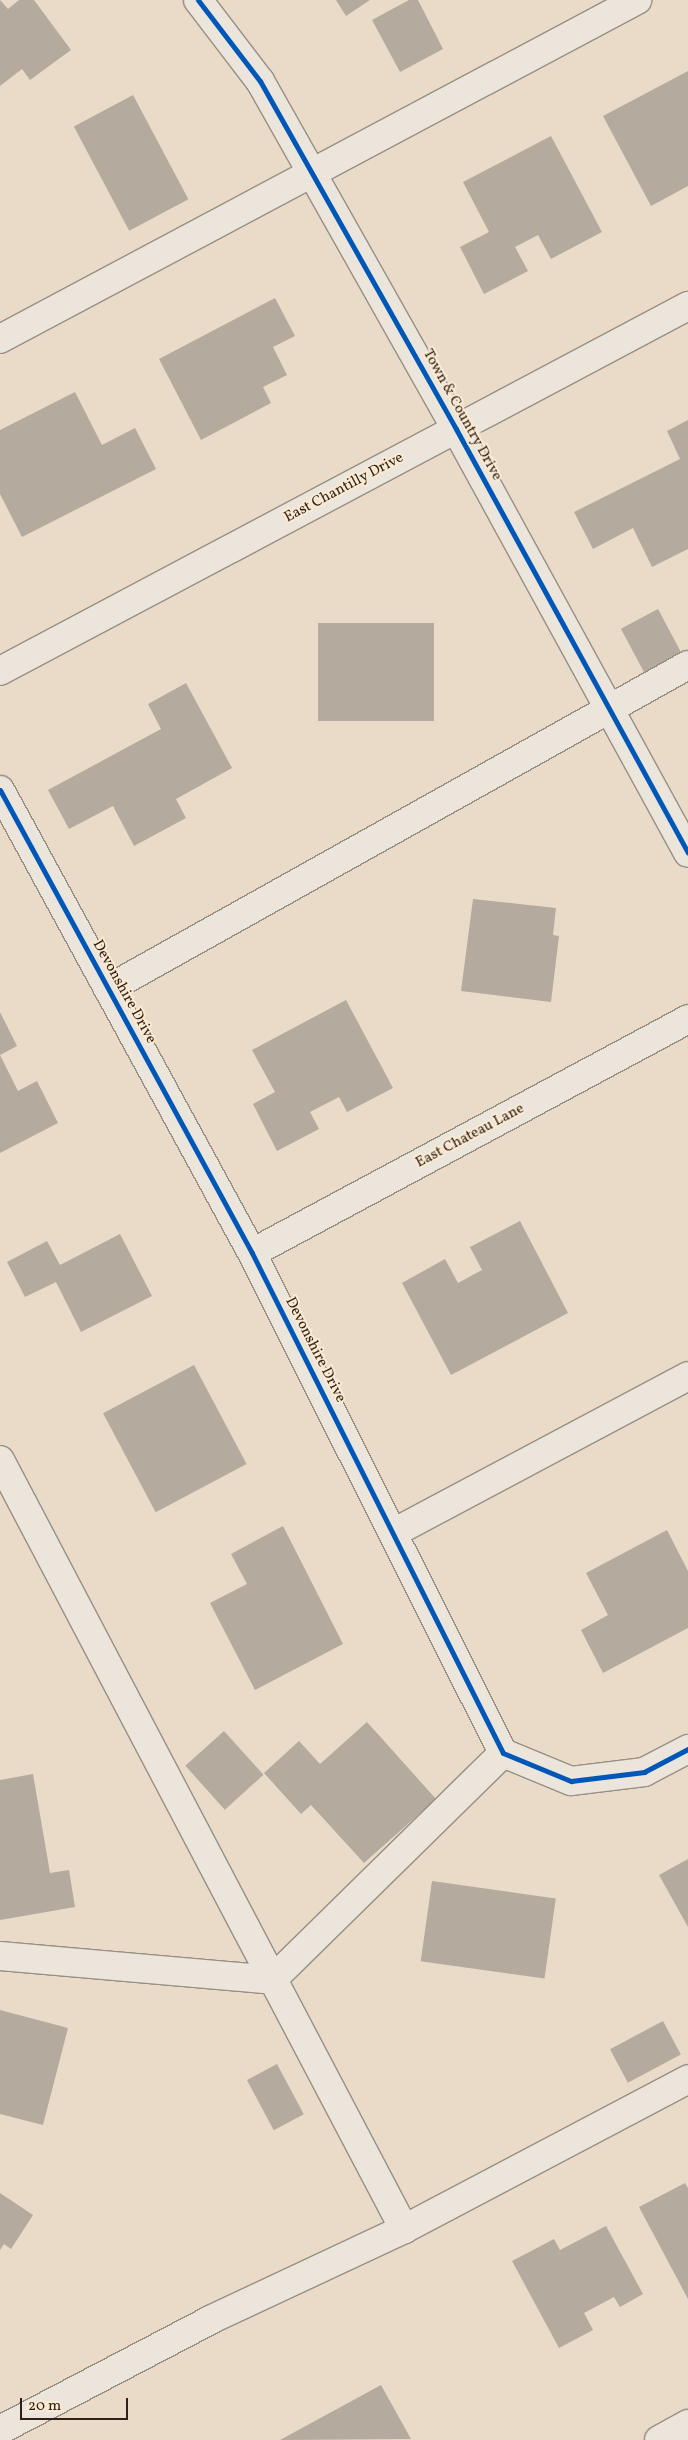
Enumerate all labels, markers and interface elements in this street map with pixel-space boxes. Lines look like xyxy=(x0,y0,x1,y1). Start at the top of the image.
street label: Town & Country Drive xyxy=(418,346,506,484)
street label: East Chantilly Drive xyxy=(281,449,407,527)
street label: Devonshire Drive xyxy=(88,937,160,1047)
street label: East Chateau Lane xyxy=(413,1100,527,1172)
street label: Devonshire Drive xyxy=(281,1294,349,1406)
scale bar xyxy=(22,2388,130,2420)
text: 20 m xyxy=(28,2396,61,2417)

